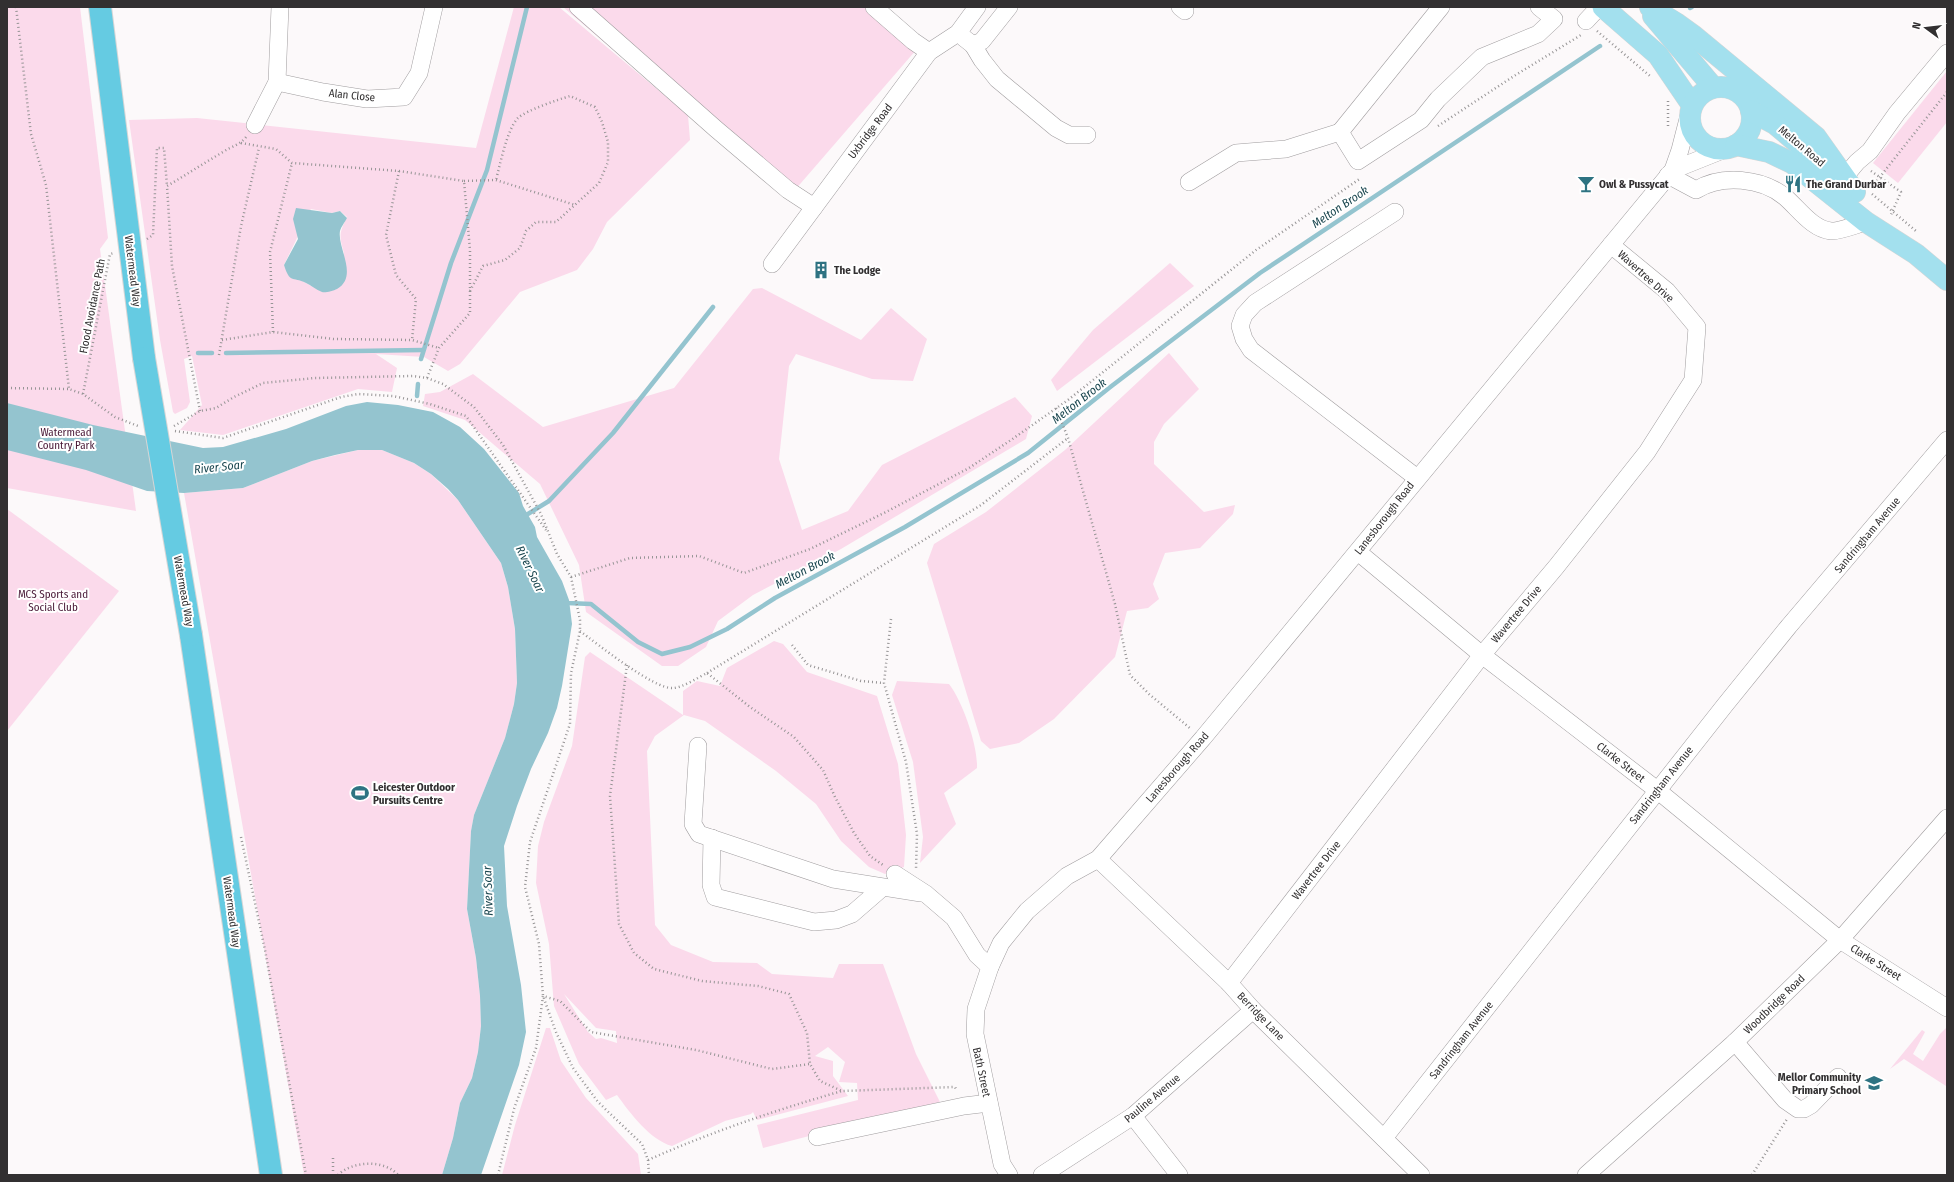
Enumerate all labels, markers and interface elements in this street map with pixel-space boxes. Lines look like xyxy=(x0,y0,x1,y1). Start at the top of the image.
north arrow xyxy=(1906,8,1946,48)
text: N xyxy=(1910,21,1924,30)
street label: Alan Close xyxy=(328,87,376,104)
street label: Uxbridge Road xyxy=(846,101,895,161)
street label: Melton Road xyxy=(1776,123,1828,170)
bar icon: Owl & Pussycat xyxy=(1576,174,1596,194)
restaurant icon: The Grand Durbar xyxy=(1783,174,1803,194)
place label: Owl & Pussycat xyxy=(1599,178,1669,191)
place label: The Grand Durbar xyxy=(1806,178,1887,191)
water label: Melton Brook xyxy=(1309,183,1371,231)
street label: Watermead Way xyxy=(122,235,143,308)
street label: Wavertree Drive xyxy=(1615,248,1676,305)
street label: Flood Avoidance Path xyxy=(77,258,108,355)
building icon: The Lodge xyxy=(811,260,831,280)
place label: The Lodge xyxy=(834,264,881,277)
water label: Melton Brook xyxy=(1049,375,1109,427)
park label: Watermead Country Park xyxy=(37,426,95,452)
water label: River Soar xyxy=(193,457,245,477)
street label: Lanesborough Road xyxy=(1352,479,1417,557)
street label: Sandringham Avenue xyxy=(1832,495,1903,576)
water label: River Soar xyxy=(513,543,548,595)
water label: Melton Brook xyxy=(773,548,837,591)
street label: Watermead Way xyxy=(171,555,196,628)
street label: Wavertree Drive xyxy=(1489,583,1544,646)
park label: MCS Sports and Social Club xyxy=(18,588,88,614)
street label: Lanesborough Road xyxy=(1143,729,1212,805)
street label: Clarke Street xyxy=(1594,740,1648,786)
street label: Sandringham Avenue xyxy=(1627,744,1696,827)
place label: Leicester Outdoor Pursuits Centre xyxy=(373,781,456,807)
sports icon: Leicester Outdoor Pursuits Centre xyxy=(350,783,370,803)
street label: Wavertree Drive xyxy=(1289,838,1343,902)
water label: River Soar xyxy=(480,865,496,916)
street label: Watermead Way xyxy=(220,876,243,949)
street label: Clarke Street xyxy=(1848,942,1904,983)
street label: Woodbridge Road xyxy=(1741,972,1808,1037)
street label: Berridge Lane xyxy=(1234,989,1287,1043)
street label: Sandringham Avenue xyxy=(1427,999,1496,1082)
street label: Bath Street xyxy=(970,1046,993,1099)
street label: Pauline Avenue xyxy=(1122,1071,1183,1125)
place label: Mellor Community Primary School xyxy=(1778,1071,1862,1097)
school or university icon: Mellor Community Primary School xyxy=(1864,1073,1884,1093)

